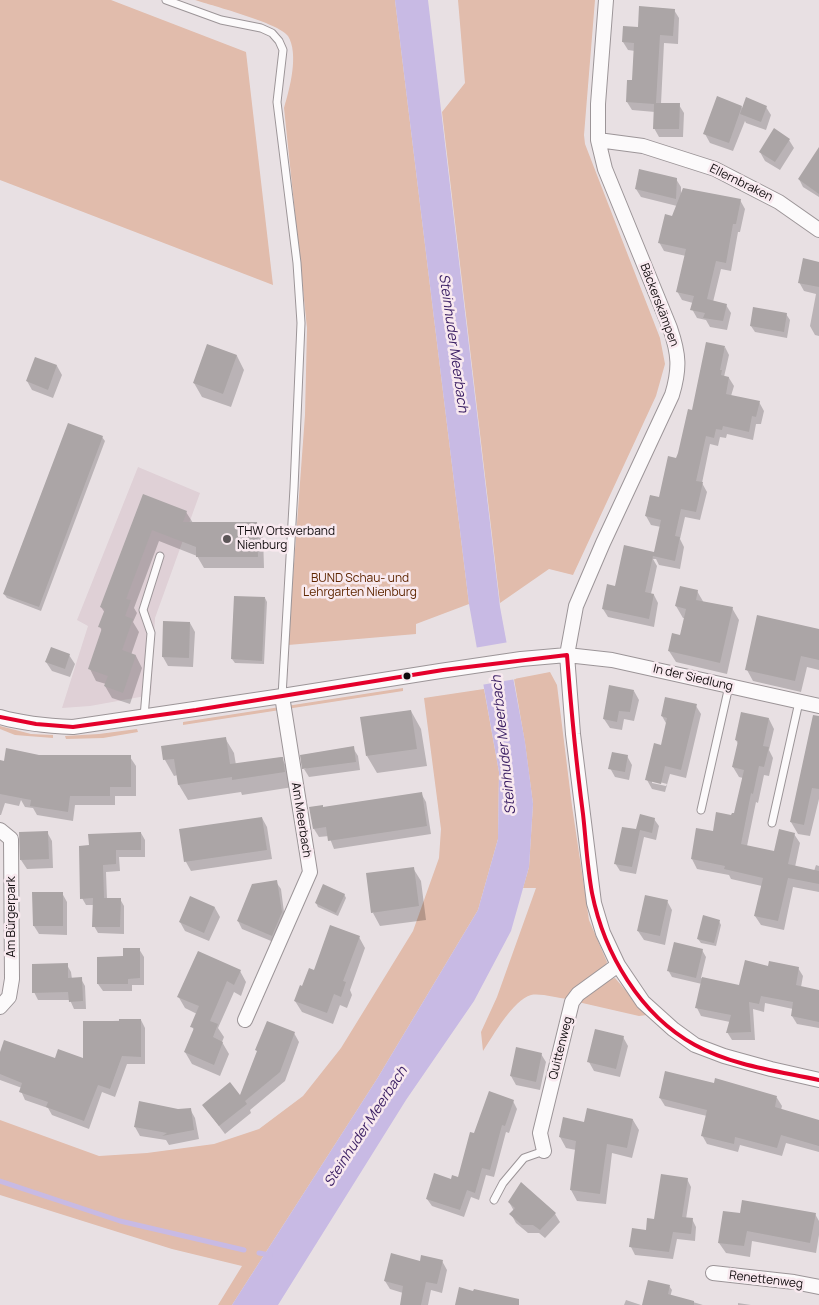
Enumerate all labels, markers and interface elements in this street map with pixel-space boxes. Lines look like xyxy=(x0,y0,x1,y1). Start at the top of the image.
street label: Ellernbraken xyxy=(707,162,775,204)
street label: Bäckerskämpen xyxy=(637,261,681,349)
water label: Steinhuder Meerbach xyxy=(435,273,471,413)
place label: THW Ortsverband Nienburg xyxy=(237,525,335,553)
marker: THW Ortsverband Nienburg xyxy=(221,533,233,545)
park label: BUND Schau- und Lehrgarten Nienburg xyxy=(303,572,417,600)
street label: In der Siedlung xyxy=(652,662,734,694)
unlabelled marker xyxy=(402,671,412,681)
water label: Steinhuder Meerbach xyxy=(488,675,520,815)
street label: Am Meerbach xyxy=(288,781,314,859)
street label: Am Bürgerpark xyxy=(5,876,19,958)
street label: Quittenweg xyxy=(546,1015,576,1081)
water label: Steinhuder Meerbach xyxy=(321,1064,411,1190)
street label: Renettenweg xyxy=(728,1268,804,1292)

